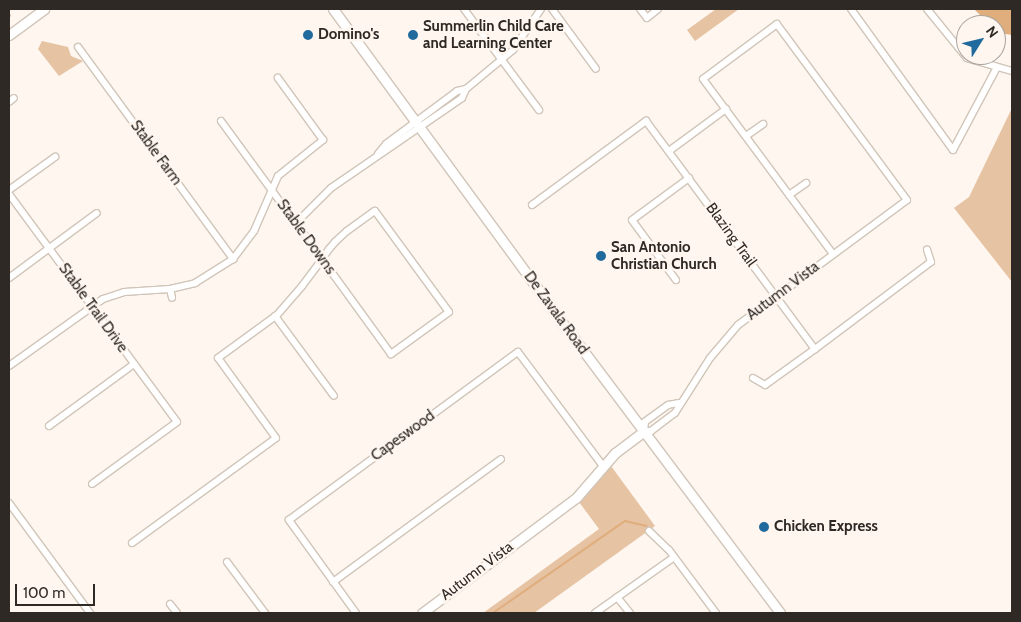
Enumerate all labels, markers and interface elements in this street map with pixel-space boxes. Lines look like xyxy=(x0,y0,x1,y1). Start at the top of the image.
north arrow xyxy=(956,15,1006,65)
place label: Summerlin Child Care and Learning Center xyxy=(423,17,564,52)
text: N xyxy=(982,22,1003,41)
place label: Domino's xyxy=(318,26,379,44)
marker: Domino's xyxy=(302,29,314,41)
marker: Summerlin Child Care and Learning Center xyxy=(407,29,419,41)
street label: Stable Farm xyxy=(126,117,186,189)
street label: Stable Downs xyxy=(273,196,339,278)
street label: Blazing Trail xyxy=(702,200,760,270)
place label: San Antonio Christian Church xyxy=(611,238,717,273)
marker: San Antonio Christian Church xyxy=(595,250,607,262)
street label: Autumn Vista xyxy=(743,258,823,324)
street label: Stable Trail Drive xyxy=(55,260,131,356)
street label: De Zavala Road xyxy=(520,268,592,358)
street label: Capeswood xyxy=(368,407,438,465)
place label: Chicken Express xyxy=(774,518,878,536)
marker: Chicken Express xyxy=(758,521,770,533)
street label: Autumn Vista xyxy=(437,538,517,604)
scale bar xyxy=(18,574,98,606)
text: 100 m xyxy=(23,584,65,602)

